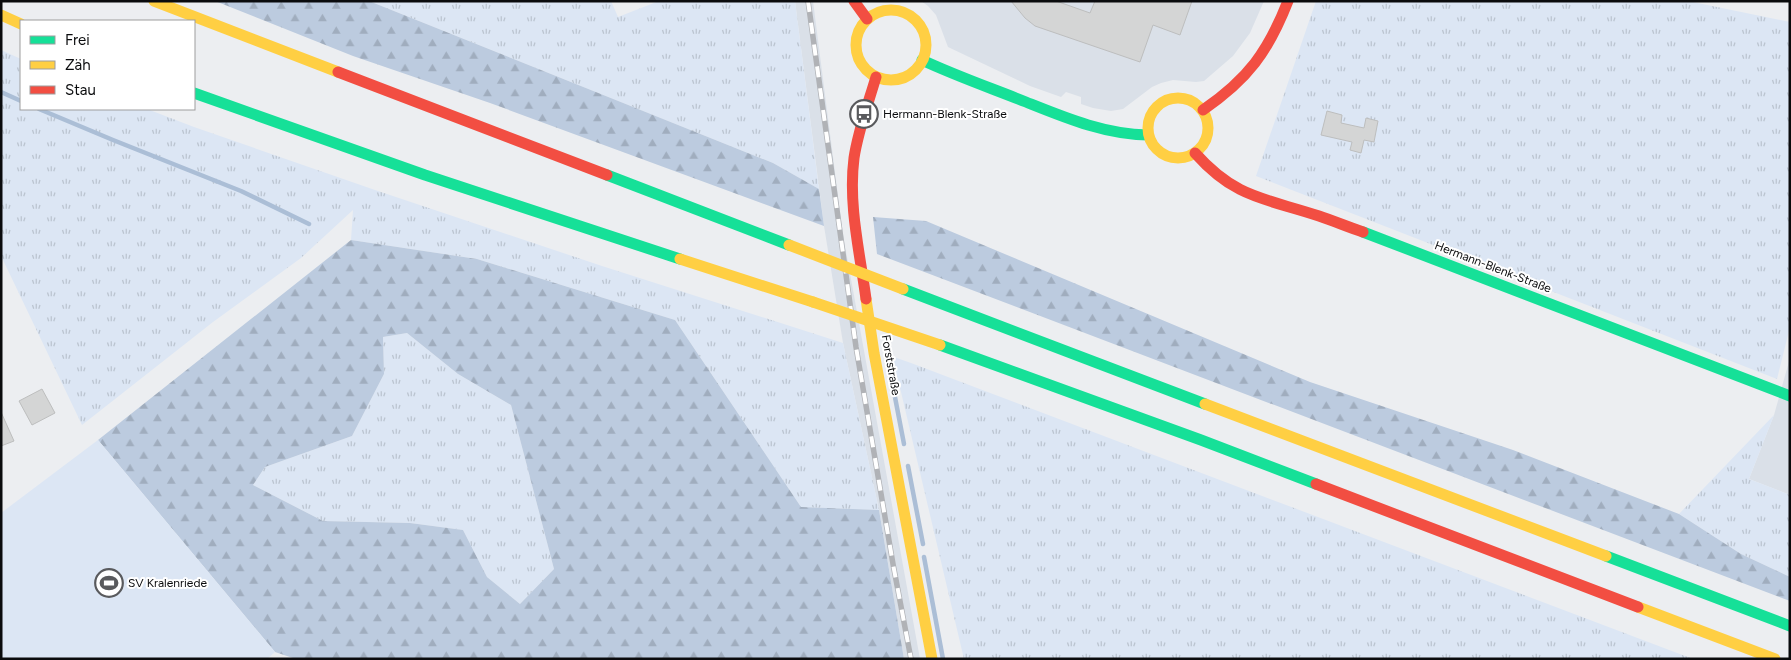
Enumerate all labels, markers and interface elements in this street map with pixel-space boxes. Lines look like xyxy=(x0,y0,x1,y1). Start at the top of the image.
legend xyxy=(20,20,195,110)
text: Frei xyxy=(65,31,90,49)
text: Zäh xyxy=(65,56,91,74)
text: Stau xyxy=(65,81,96,99)
bus stop icon: Hermann-Blenk-Straße xyxy=(849,99,879,129)
place label: Hermann-Blenk-Straße xyxy=(883,107,1007,121)
street label: Hermann-Blenk-Straße xyxy=(1433,238,1554,296)
street label: Forststraße xyxy=(879,334,903,397)
sports icon: SV Kralenriede xyxy=(94,568,124,598)
place label: SV Kralenriede xyxy=(128,576,207,590)

